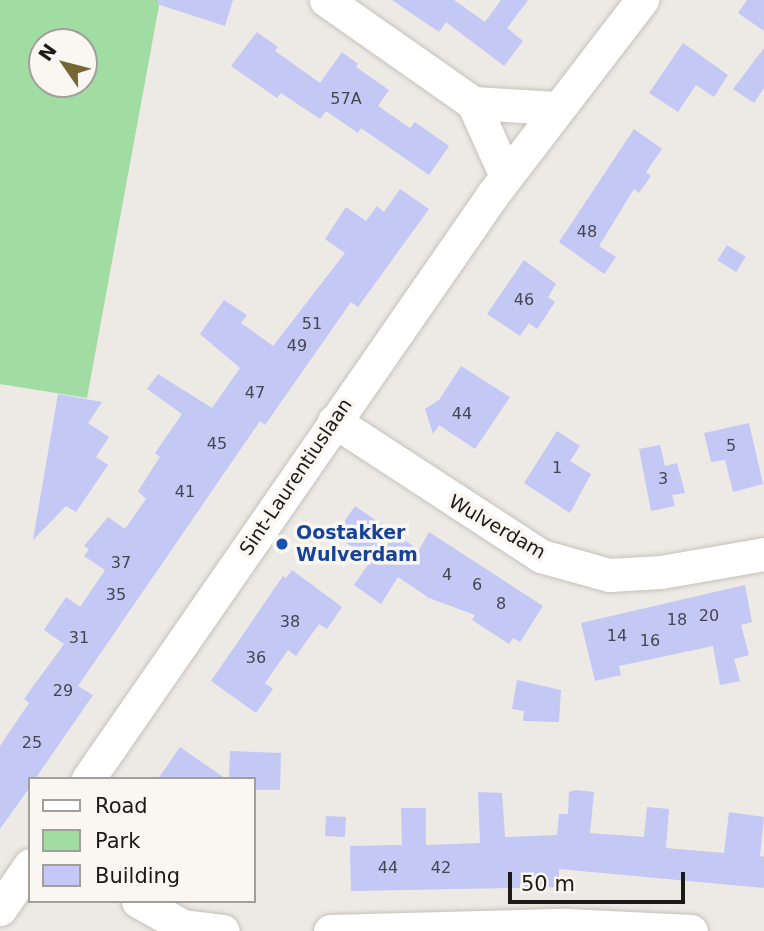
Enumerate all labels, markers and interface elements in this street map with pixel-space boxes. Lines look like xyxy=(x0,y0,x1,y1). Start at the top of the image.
north arrow xyxy=(28,28,98,98)
text: N xyxy=(34,39,61,65)
house number: 57A xyxy=(330,89,362,109)
house number: 48 xyxy=(577,222,597,242)
house number: 46 xyxy=(514,290,534,310)
house number: 51 xyxy=(302,314,322,334)
house number: 49 xyxy=(287,336,307,356)
house number: 47 xyxy=(245,383,265,403)
street label: Sint-Laurentiuslaan xyxy=(235,394,357,560)
house number: 44 xyxy=(452,404,472,424)
house number: 45 xyxy=(207,434,227,454)
house number: 5 xyxy=(726,436,736,456)
house number: 1 xyxy=(552,458,562,478)
house number: 3 xyxy=(658,469,668,489)
house number: 41 xyxy=(175,482,195,502)
street label: Wulverdam xyxy=(445,490,549,564)
place label: Oostakker Wulverdam xyxy=(296,522,418,566)
marker: Oostakker Wulverdam xyxy=(274,536,290,552)
house number: 37 xyxy=(111,553,131,573)
house number: 4 xyxy=(442,565,452,585)
house number: 6 xyxy=(472,575,482,595)
house number: 35 xyxy=(106,585,126,605)
house number: 8 xyxy=(496,594,506,614)
house number: 20 xyxy=(699,606,719,626)
house number: 18 xyxy=(667,610,687,630)
house number: 38 xyxy=(280,612,300,632)
house number: 14 xyxy=(607,626,627,646)
house number: 31 xyxy=(69,628,89,648)
house number: 16 xyxy=(640,631,660,651)
house number: 36 xyxy=(246,648,266,668)
house number: 29 xyxy=(53,681,73,701)
house number: 25 xyxy=(22,733,42,753)
legend xyxy=(28,777,256,903)
text: Road xyxy=(95,794,148,818)
text: Park xyxy=(95,829,140,853)
house number: 44 xyxy=(378,858,398,878)
house number: 42 xyxy=(431,858,451,878)
scale bar xyxy=(512,858,689,902)
text: Building xyxy=(95,864,180,888)
text: 50 m xyxy=(521,872,575,896)

